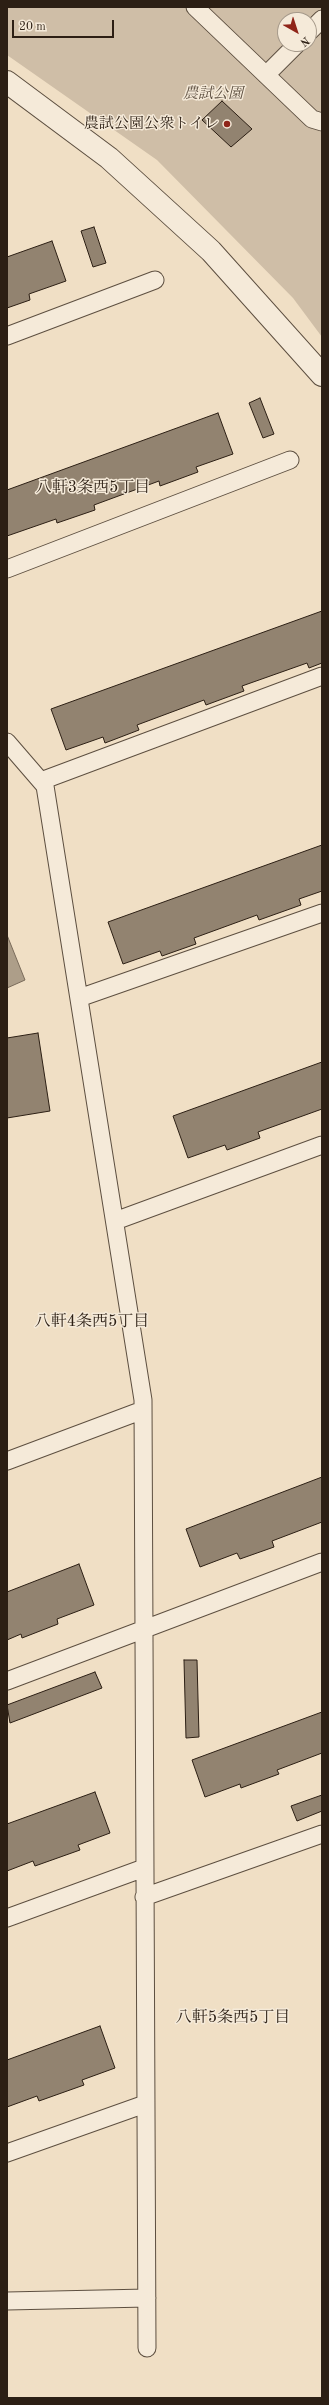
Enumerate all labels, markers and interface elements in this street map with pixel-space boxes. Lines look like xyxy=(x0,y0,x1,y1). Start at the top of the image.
scale bar xyxy=(14,12,116,38)
north arrow xyxy=(277,12,317,52)
text: 20 m xyxy=(19,21,46,33)
text: N xyxy=(298,34,311,48)
park label: 農試公園 xyxy=(183,85,243,103)
place label: 農試公園公衆トイレ xyxy=(84,115,219,133)
marker: 農試公園公衆トイレ xyxy=(222,119,232,129)
district label: 八軒3条西5丁目 xyxy=(36,478,150,498)
district label: 八軒4条西5丁目 xyxy=(35,1312,149,1332)
district label: 八軒5条西5丁目 xyxy=(176,2008,290,2028)

